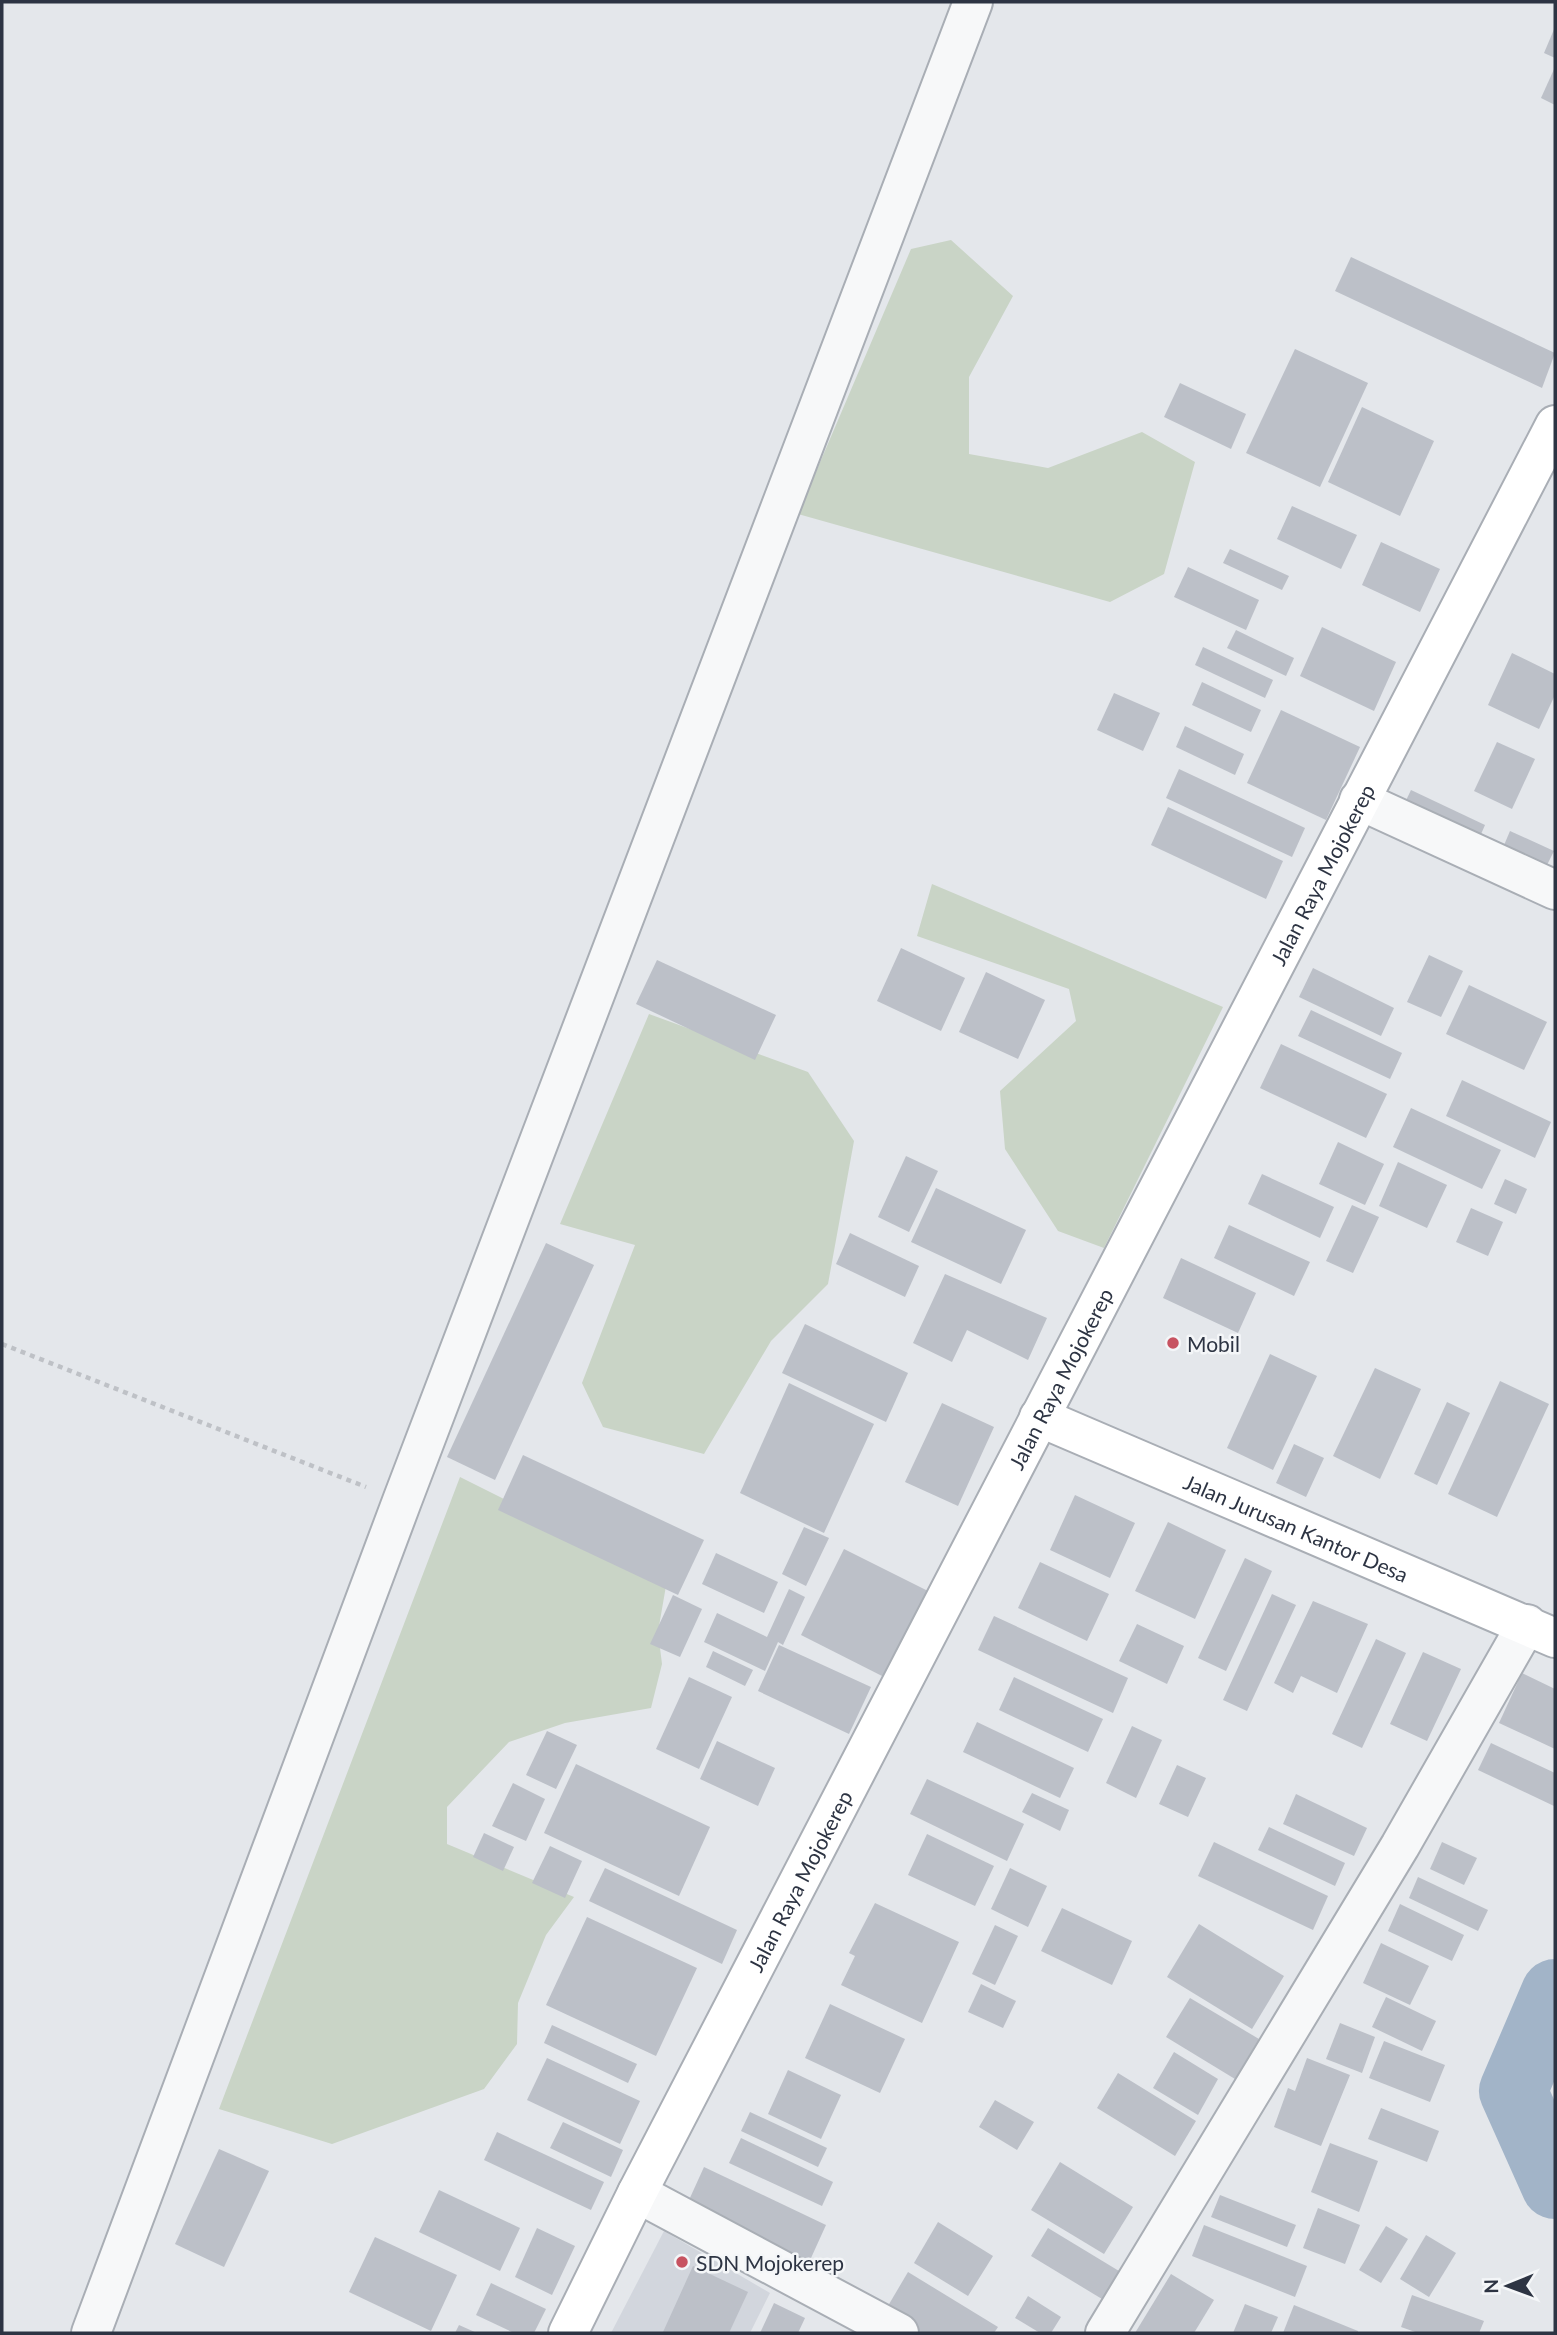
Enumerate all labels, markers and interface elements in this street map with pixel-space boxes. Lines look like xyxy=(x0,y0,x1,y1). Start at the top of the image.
street label: Jalan Raya Mojokerep xyxy=(1264,780,1379,969)
street label: Jalan Raya Mojokerep xyxy=(1003,1284,1117,1473)
place label: Mobil xyxy=(1187,1331,1240,1356)
marker: Mobil xyxy=(1165,1335,1181,1351)
street label: Jalan Jurusan Kantor Desa xyxy=(1180,1468,1412,1586)
street label: Jalan Raya Mojokerep xyxy=(742,1786,856,1975)
place label: SDN Mojokerep xyxy=(696,2250,844,2275)
north arrow xyxy=(1473,2251,1543,2321)
marker: SDN Mojokerep xyxy=(674,2254,690,2270)
text: N xyxy=(1479,2279,1502,2294)

